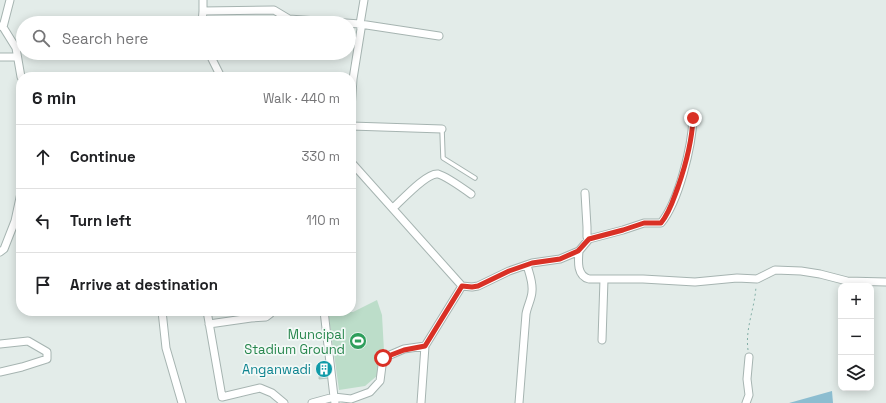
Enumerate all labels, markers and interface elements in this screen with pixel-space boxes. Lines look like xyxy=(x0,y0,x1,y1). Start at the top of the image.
search box xyxy=(16,16,356,60)
icon: search xyxy=(30,27,52,49)
text: Search here xyxy=(62,29,148,48)
text: 6 min xyxy=(32,87,76,109)
text: Walk · 440 m xyxy=(263,90,340,107)
route end xyxy=(684,109,702,127)
icon: ahead xyxy=(32,146,54,168)
text: Continue xyxy=(70,147,136,166)
text: 330 m xyxy=(301,148,340,165)
icon: left xyxy=(32,210,54,232)
text: Turn left xyxy=(70,211,132,230)
text: 110 m xyxy=(306,212,340,229)
icon: arrive xyxy=(32,274,54,296)
text: Arrive at destination xyxy=(70,275,218,294)
map controls xyxy=(838,283,874,391)
button: + xyxy=(838,283,874,319)
button: − xyxy=(838,319,874,355)
place label: Muncipal Stadium Ground xyxy=(244,326,345,358)
sports icon: Muncipal Stadium Ground xyxy=(348,331,368,351)
route start xyxy=(374,349,392,367)
button: layers xyxy=(838,355,874,391)
building icon: Anganwadi xyxy=(314,359,334,379)
place label: Anganwadi xyxy=(242,361,311,378)

